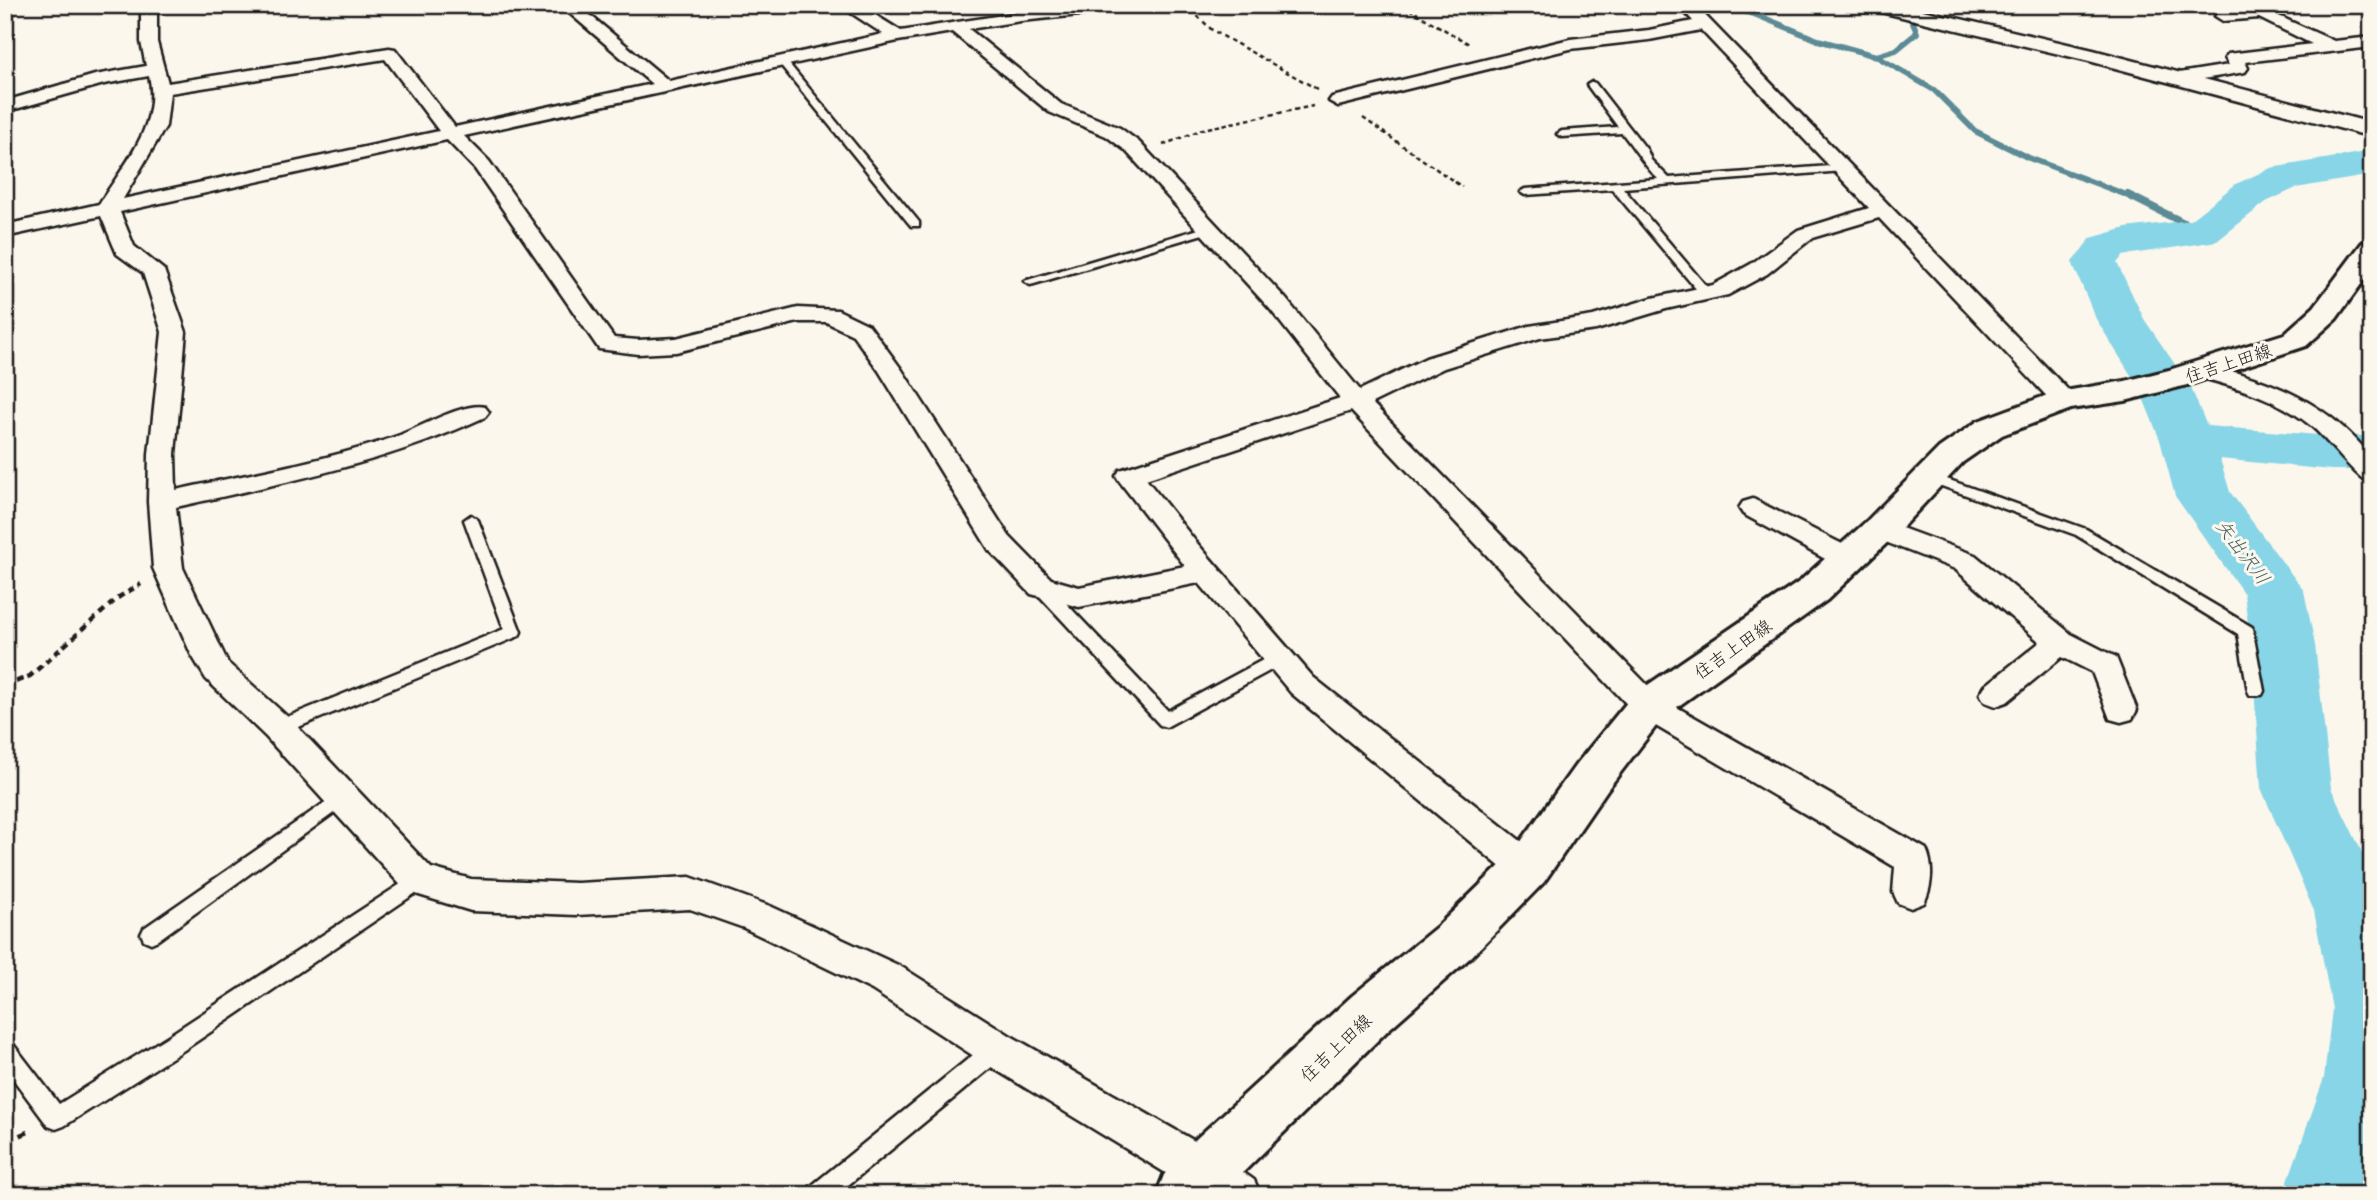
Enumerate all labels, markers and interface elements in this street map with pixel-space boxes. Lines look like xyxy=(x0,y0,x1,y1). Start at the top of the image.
street label: 住吉上田線 xyxy=(2181,335,2275,389)
water label: 矢出沢川 xyxy=(2210,512,2278,590)
street label: 住吉上田線 xyxy=(1687,611,1777,685)
street label: 住吉上田線 xyxy=(1293,1006,1377,1088)

